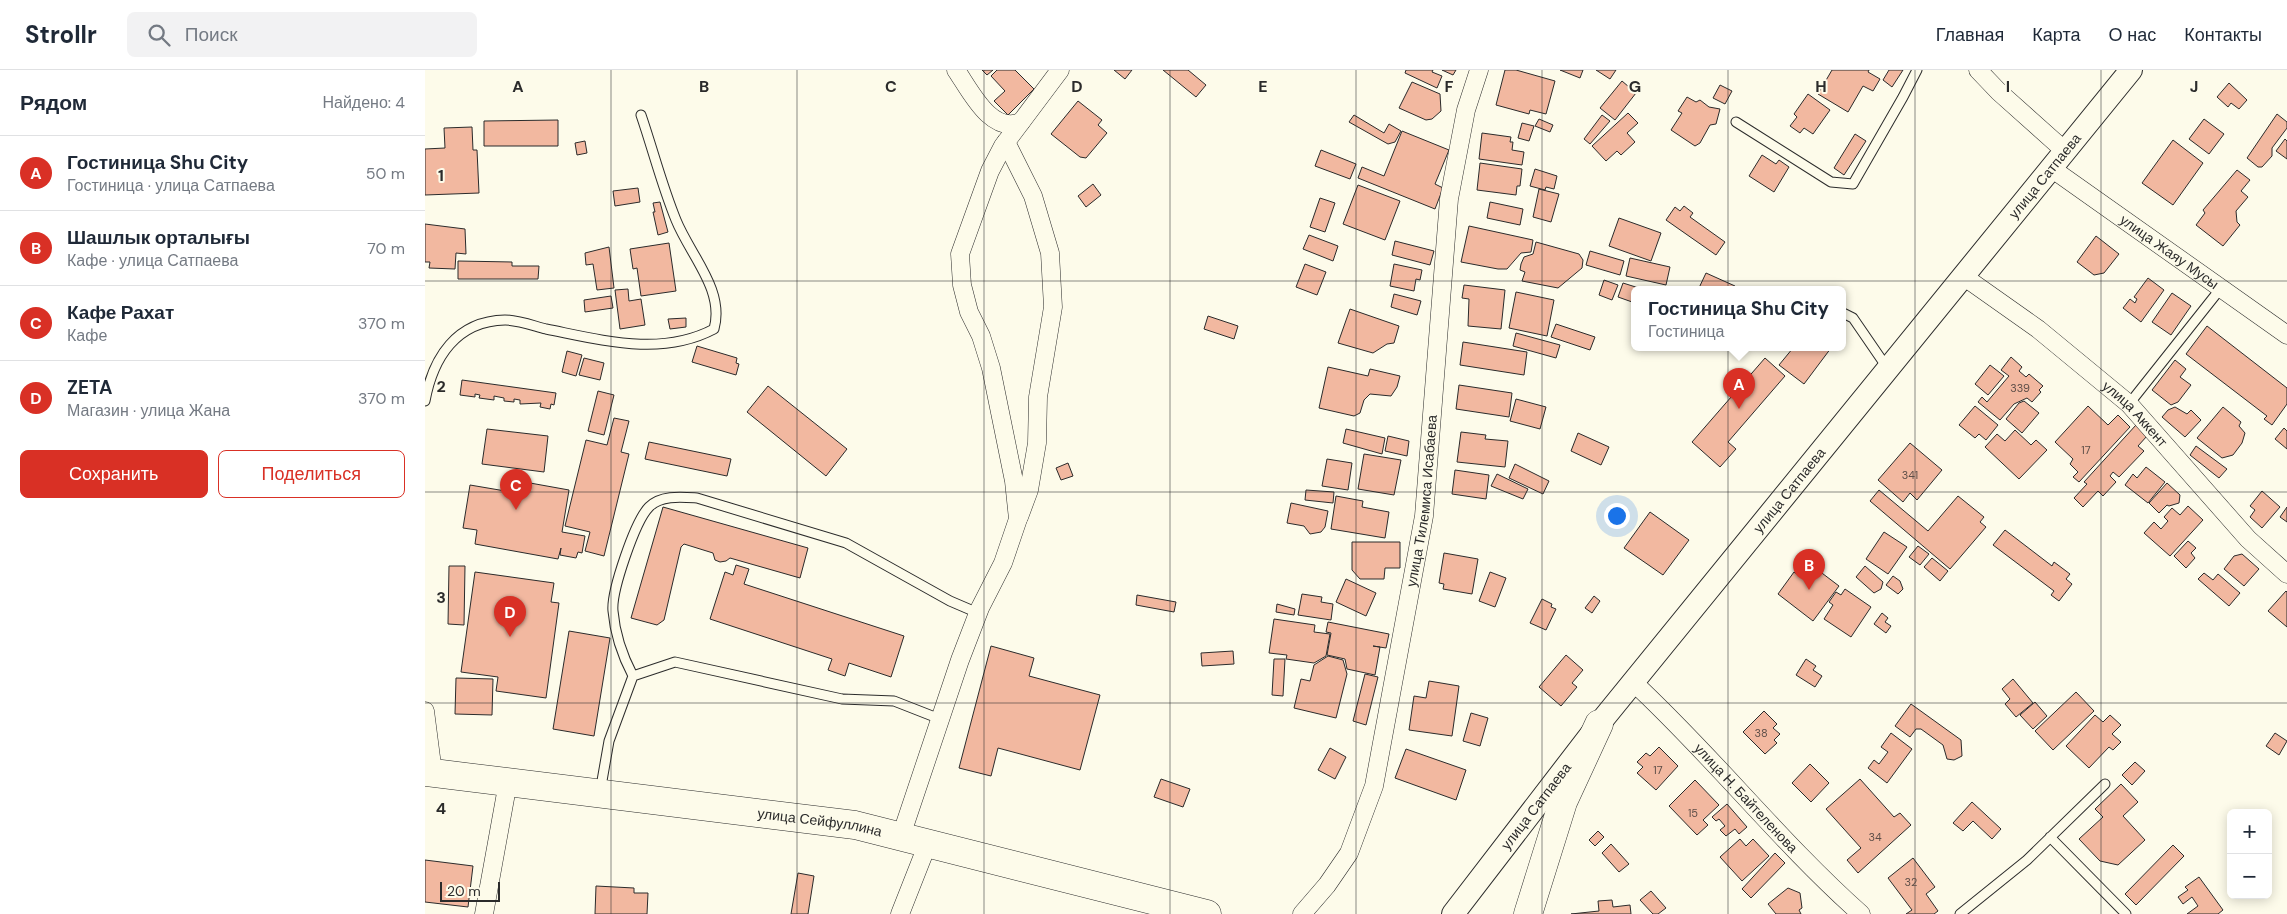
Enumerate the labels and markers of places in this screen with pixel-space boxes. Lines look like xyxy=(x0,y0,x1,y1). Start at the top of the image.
pin: A xyxy=(1723,368,1755,409)
pin: C xyxy=(500,469,532,510)
pin: B xyxy=(1793,549,1825,590)
pin: D xyxy=(494,596,526,637)

